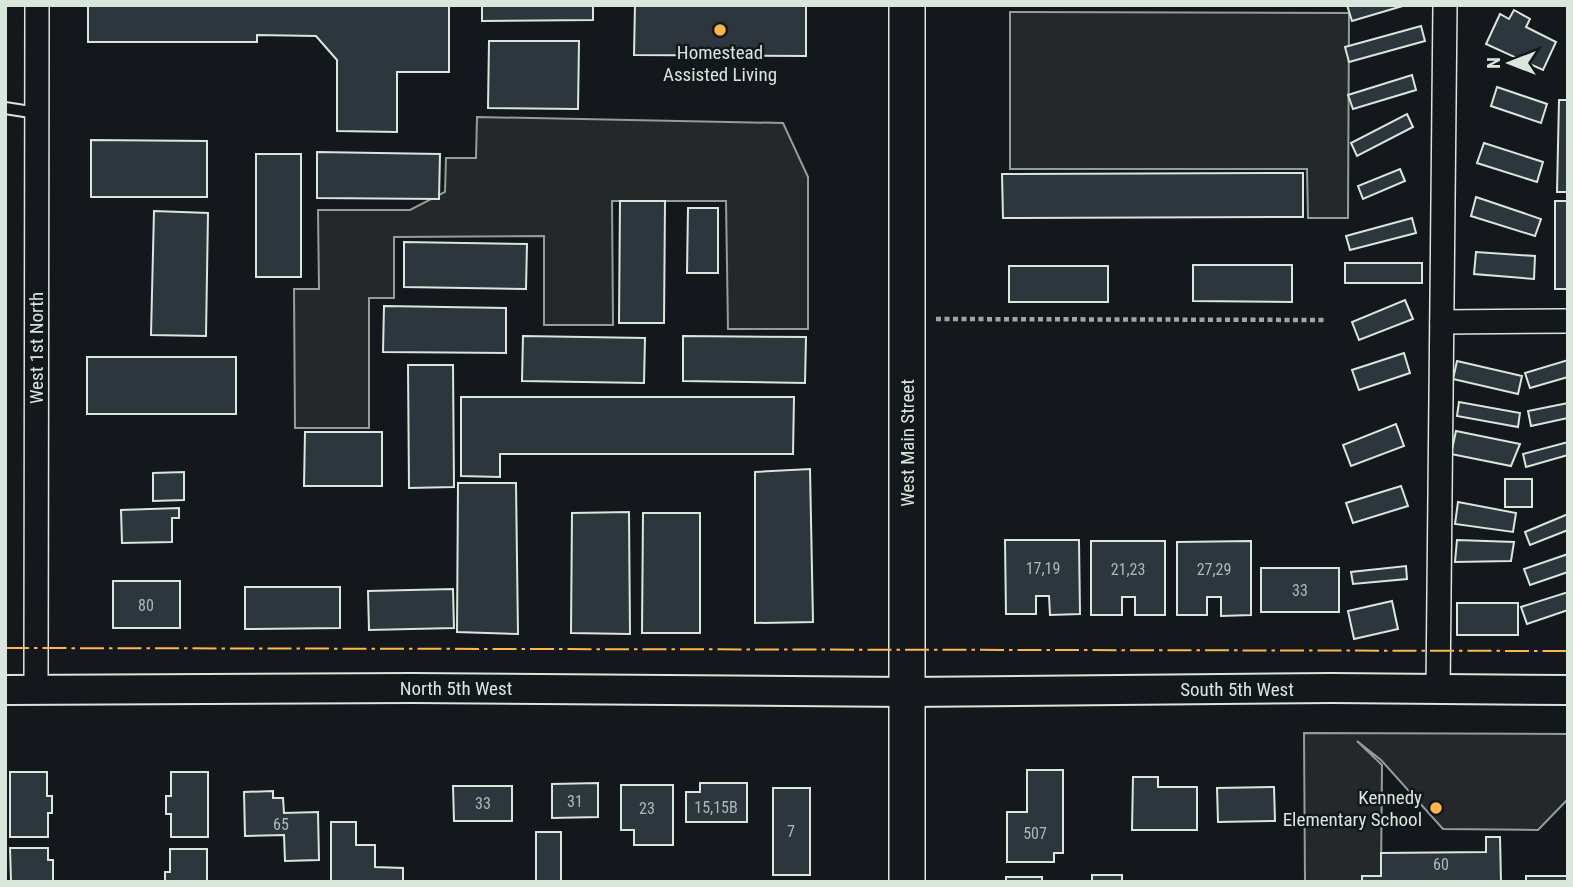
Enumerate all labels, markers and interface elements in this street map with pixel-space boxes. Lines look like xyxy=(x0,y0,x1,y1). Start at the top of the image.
marker: Homestead Assisted Living xyxy=(712,22,728,38)
north arrow xyxy=(1475,28,1545,98)
place label: Homestead Assisted Living xyxy=(663,41,777,86)
text: N xyxy=(1482,57,1505,69)
street label: West 1st North xyxy=(25,292,48,404)
street label: West Main Street xyxy=(896,379,919,507)
house number: 17,19 xyxy=(1026,559,1060,578)
house number: 21,23 xyxy=(1111,560,1145,579)
house number: 27,29 xyxy=(1197,560,1231,579)
house number: 33 xyxy=(1292,581,1308,600)
house number: 80 xyxy=(138,596,154,615)
street label: North 5th West xyxy=(400,677,512,700)
street label: South 5th West xyxy=(1180,678,1294,701)
place label: Kennedy Elementary School xyxy=(1283,786,1422,831)
house number: 31 xyxy=(567,792,583,811)
house number: 33 xyxy=(475,794,491,813)
house number: 15,15B xyxy=(694,798,738,817)
house number: 23 xyxy=(639,799,655,818)
marker: Kennedy Elementary School xyxy=(1428,800,1444,816)
house number: 65 xyxy=(273,815,289,834)
house number: 7 xyxy=(787,822,795,841)
house number: 507 xyxy=(1023,824,1047,843)
house number: 60 xyxy=(1433,855,1449,874)

